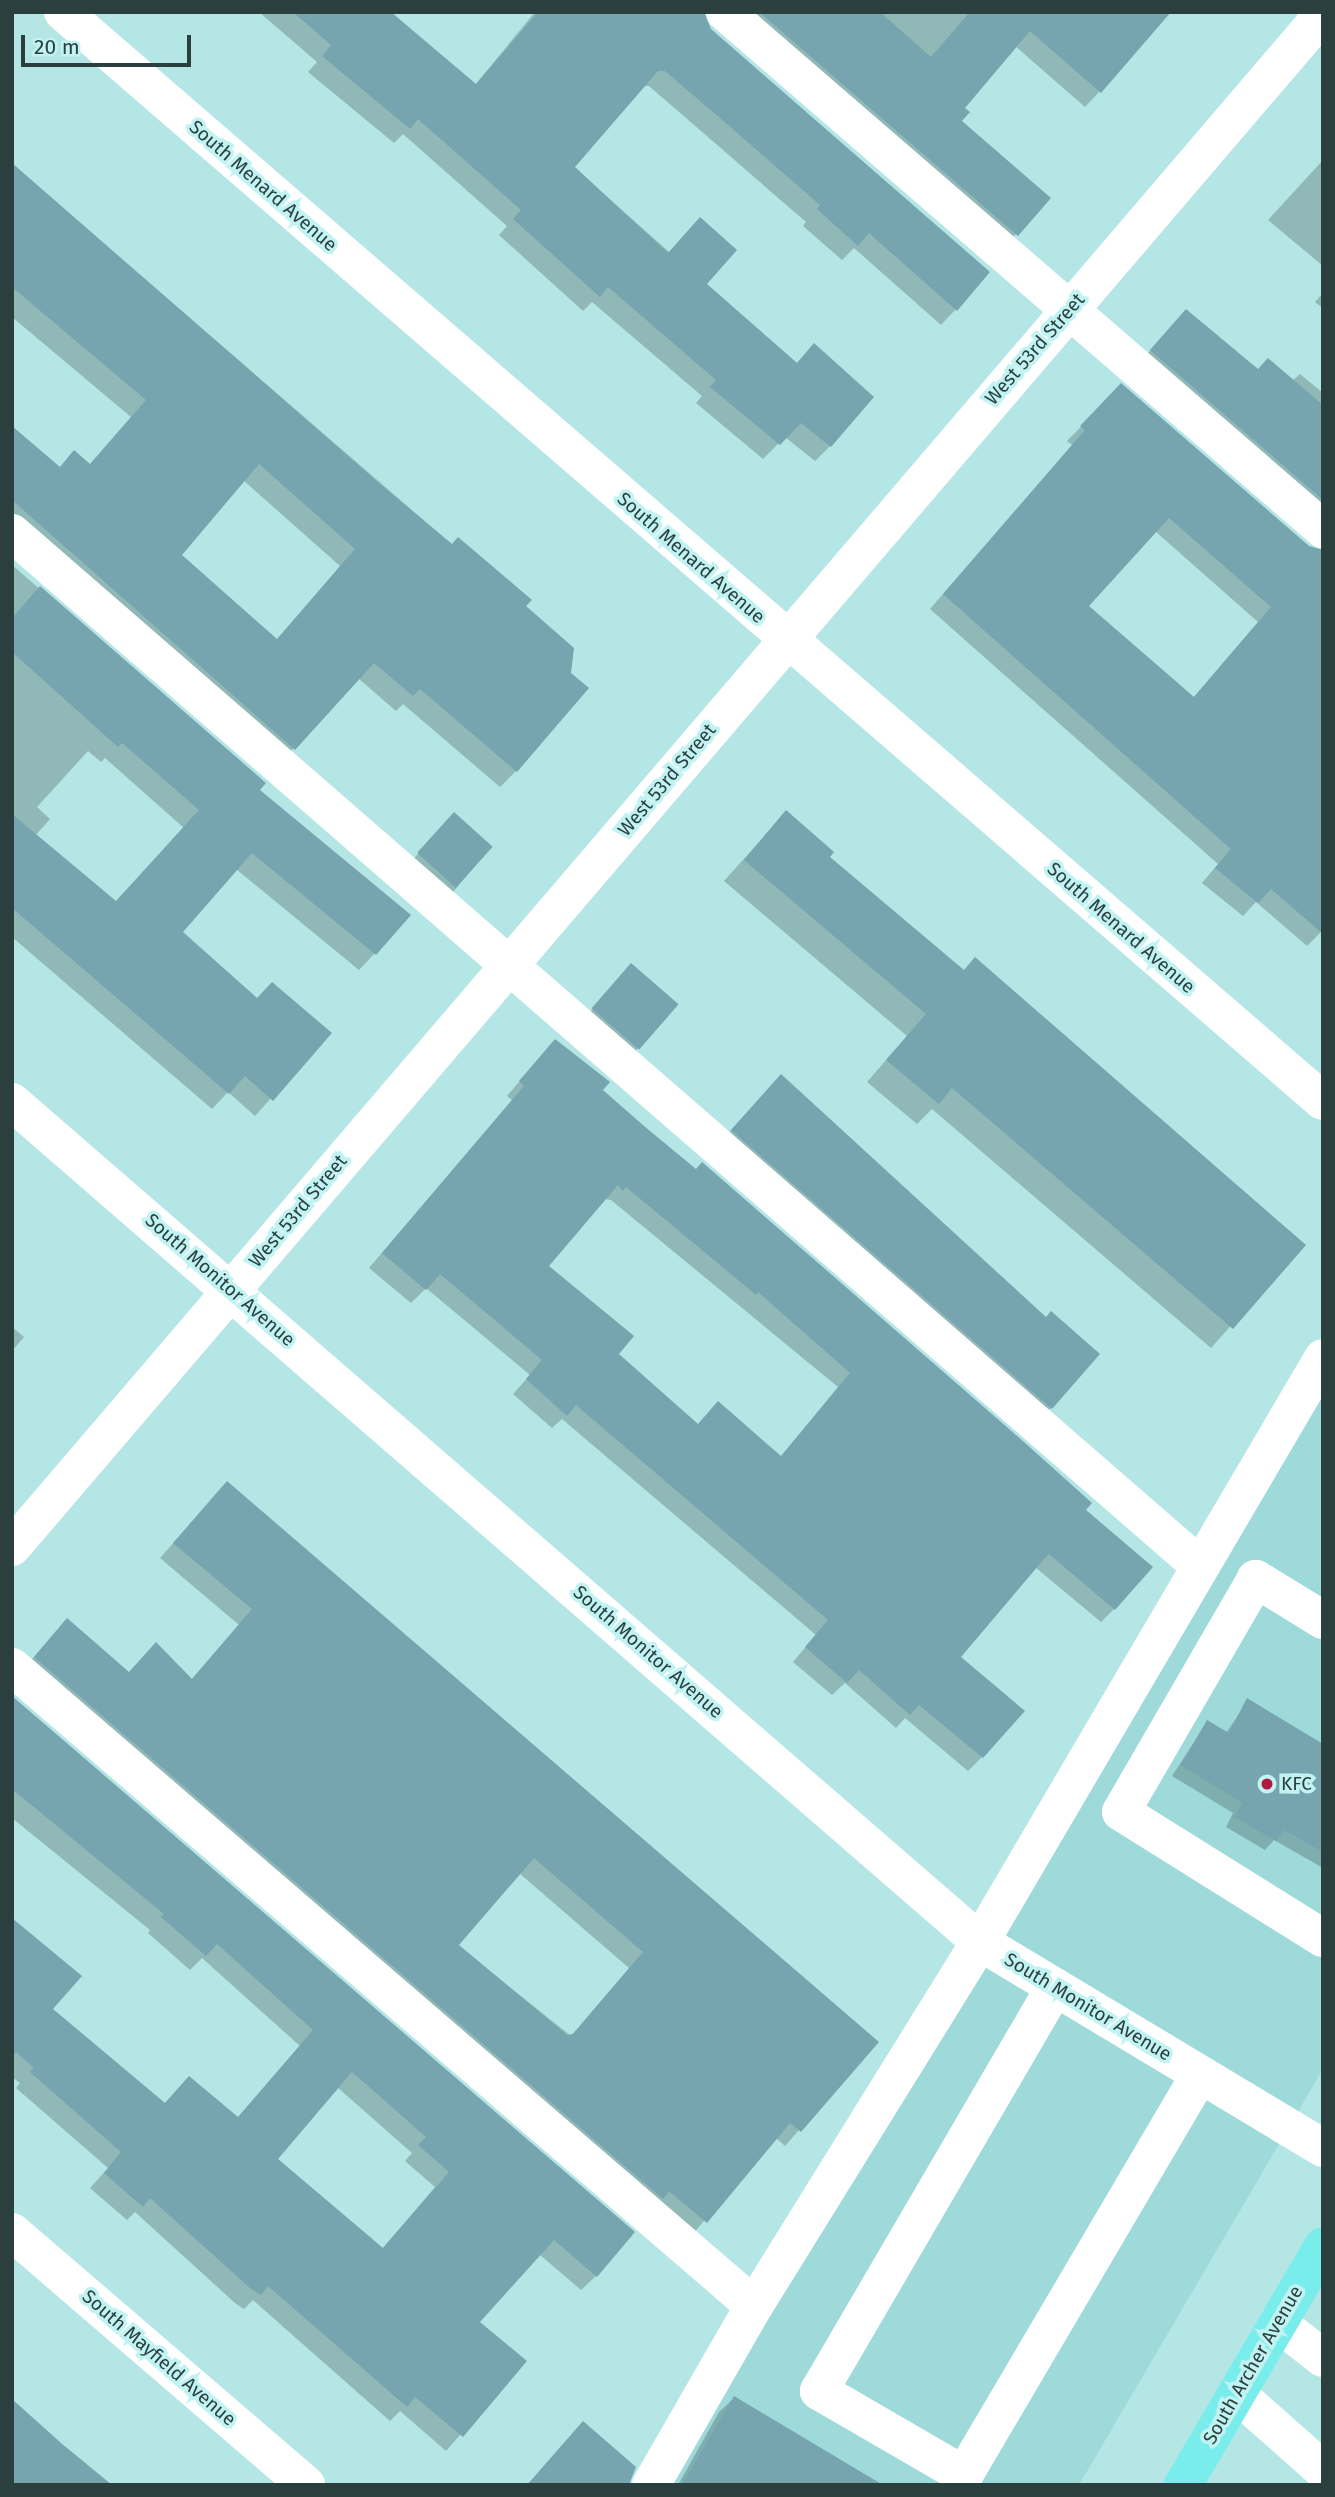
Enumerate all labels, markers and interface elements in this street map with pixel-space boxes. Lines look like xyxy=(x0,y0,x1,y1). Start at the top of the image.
scale bar xyxy=(24,21,194,65)
text: 20 m xyxy=(34,34,80,60)
street label: South Menard Avenue xyxy=(184,116,342,256)
street label: West 53rd Street xyxy=(980,289,1090,409)
street label: South Menard Avenue xyxy=(612,488,770,628)
street label: West 53rd Street xyxy=(613,719,721,841)
street label: South Menard Avenue xyxy=(1042,858,1200,998)
street label: West 53rd Street xyxy=(244,1150,352,1272)
street label: South Monitor Avenue xyxy=(140,1209,300,1351)
street label: South Monitor Avenue xyxy=(568,1581,728,1723)
place label: KFC xyxy=(1281,1773,1312,1795)
marker: KFC xyxy=(1259,1776,1275,1792)
street label: South Monitor Avenue xyxy=(1000,1948,1176,2066)
street label: South Archer Avenue xyxy=(1198,2282,1308,2448)
street label: South Mayfield Avenue xyxy=(78,2285,240,2431)

